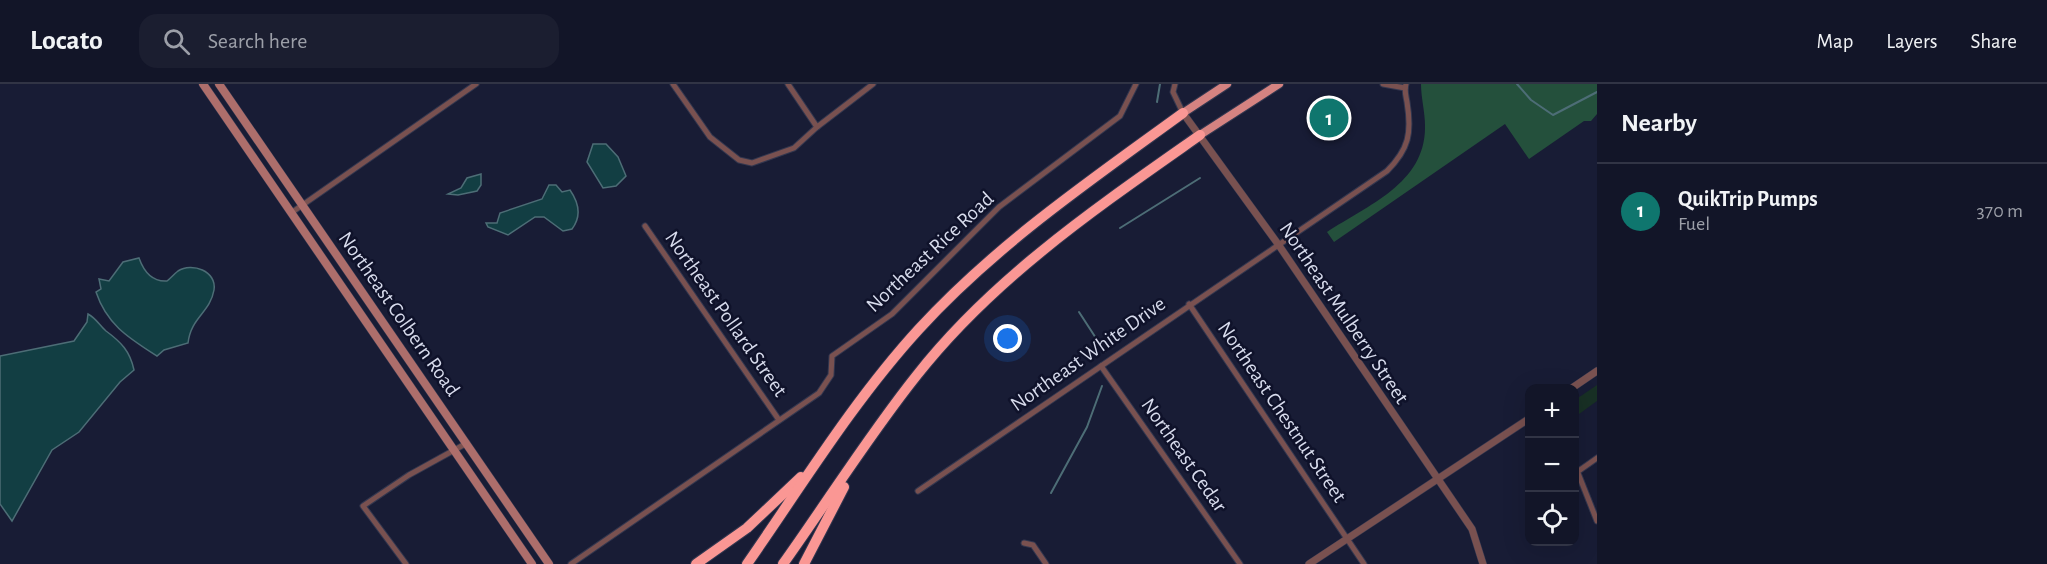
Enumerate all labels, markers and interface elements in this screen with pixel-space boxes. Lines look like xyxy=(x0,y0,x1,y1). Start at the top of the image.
search box xyxy=(139,14,559,68)
icon: search xyxy=(160,25,193,58)
text: Locato xyxy=(30,27,103,55)
text: Search here xyxy=(208,30,307,52)
text: Map xyxy=(1817,31,1853,52)
text: Layers xyxy=(1886,31,1937,52)
text: Share xyxy=(1970,31,2017,52)
pin: 1 xyxy=(1310,96,1348,141)
text: Nearby xyxy=(1621,110,1697,136)
street label: Northeast Rice Road xyxy=(862,188,998,316)
text: QuikTrip Pumps xyxy=(1678,188,1818,210)
text: 1 xyxy=(1637,201,1644,221)
text: 370 m xyxy=(1977,201,2023,221)
text: Fuel xyxy=(1678,214,1710,234)
street label: Northeast Mulberry Street xyxy=(1275,218,1413,408)
street label: Northeast Pollard Street xyxy=(661,227,791,401)
street label: Northeast Colbern Road xyxy=(334,228,464,400)
street label: Northeast White Drive xyxy=(1007,293,1169,415)
street label: Northeast Chestnut Street xyxy=(1214,318,1350,506)
your location xyxy=(993,324,1022,353)
map controls xyxy=(1525,384,1579,546)
button: + xyxy=(1525,384,1579,438)
street label: Northeast Cedar xyxy=(1137,394,1231,516)
button: − xyxy=(1525,438,1579,492)
button: locate xyxy=(1525,492,1579,546)

